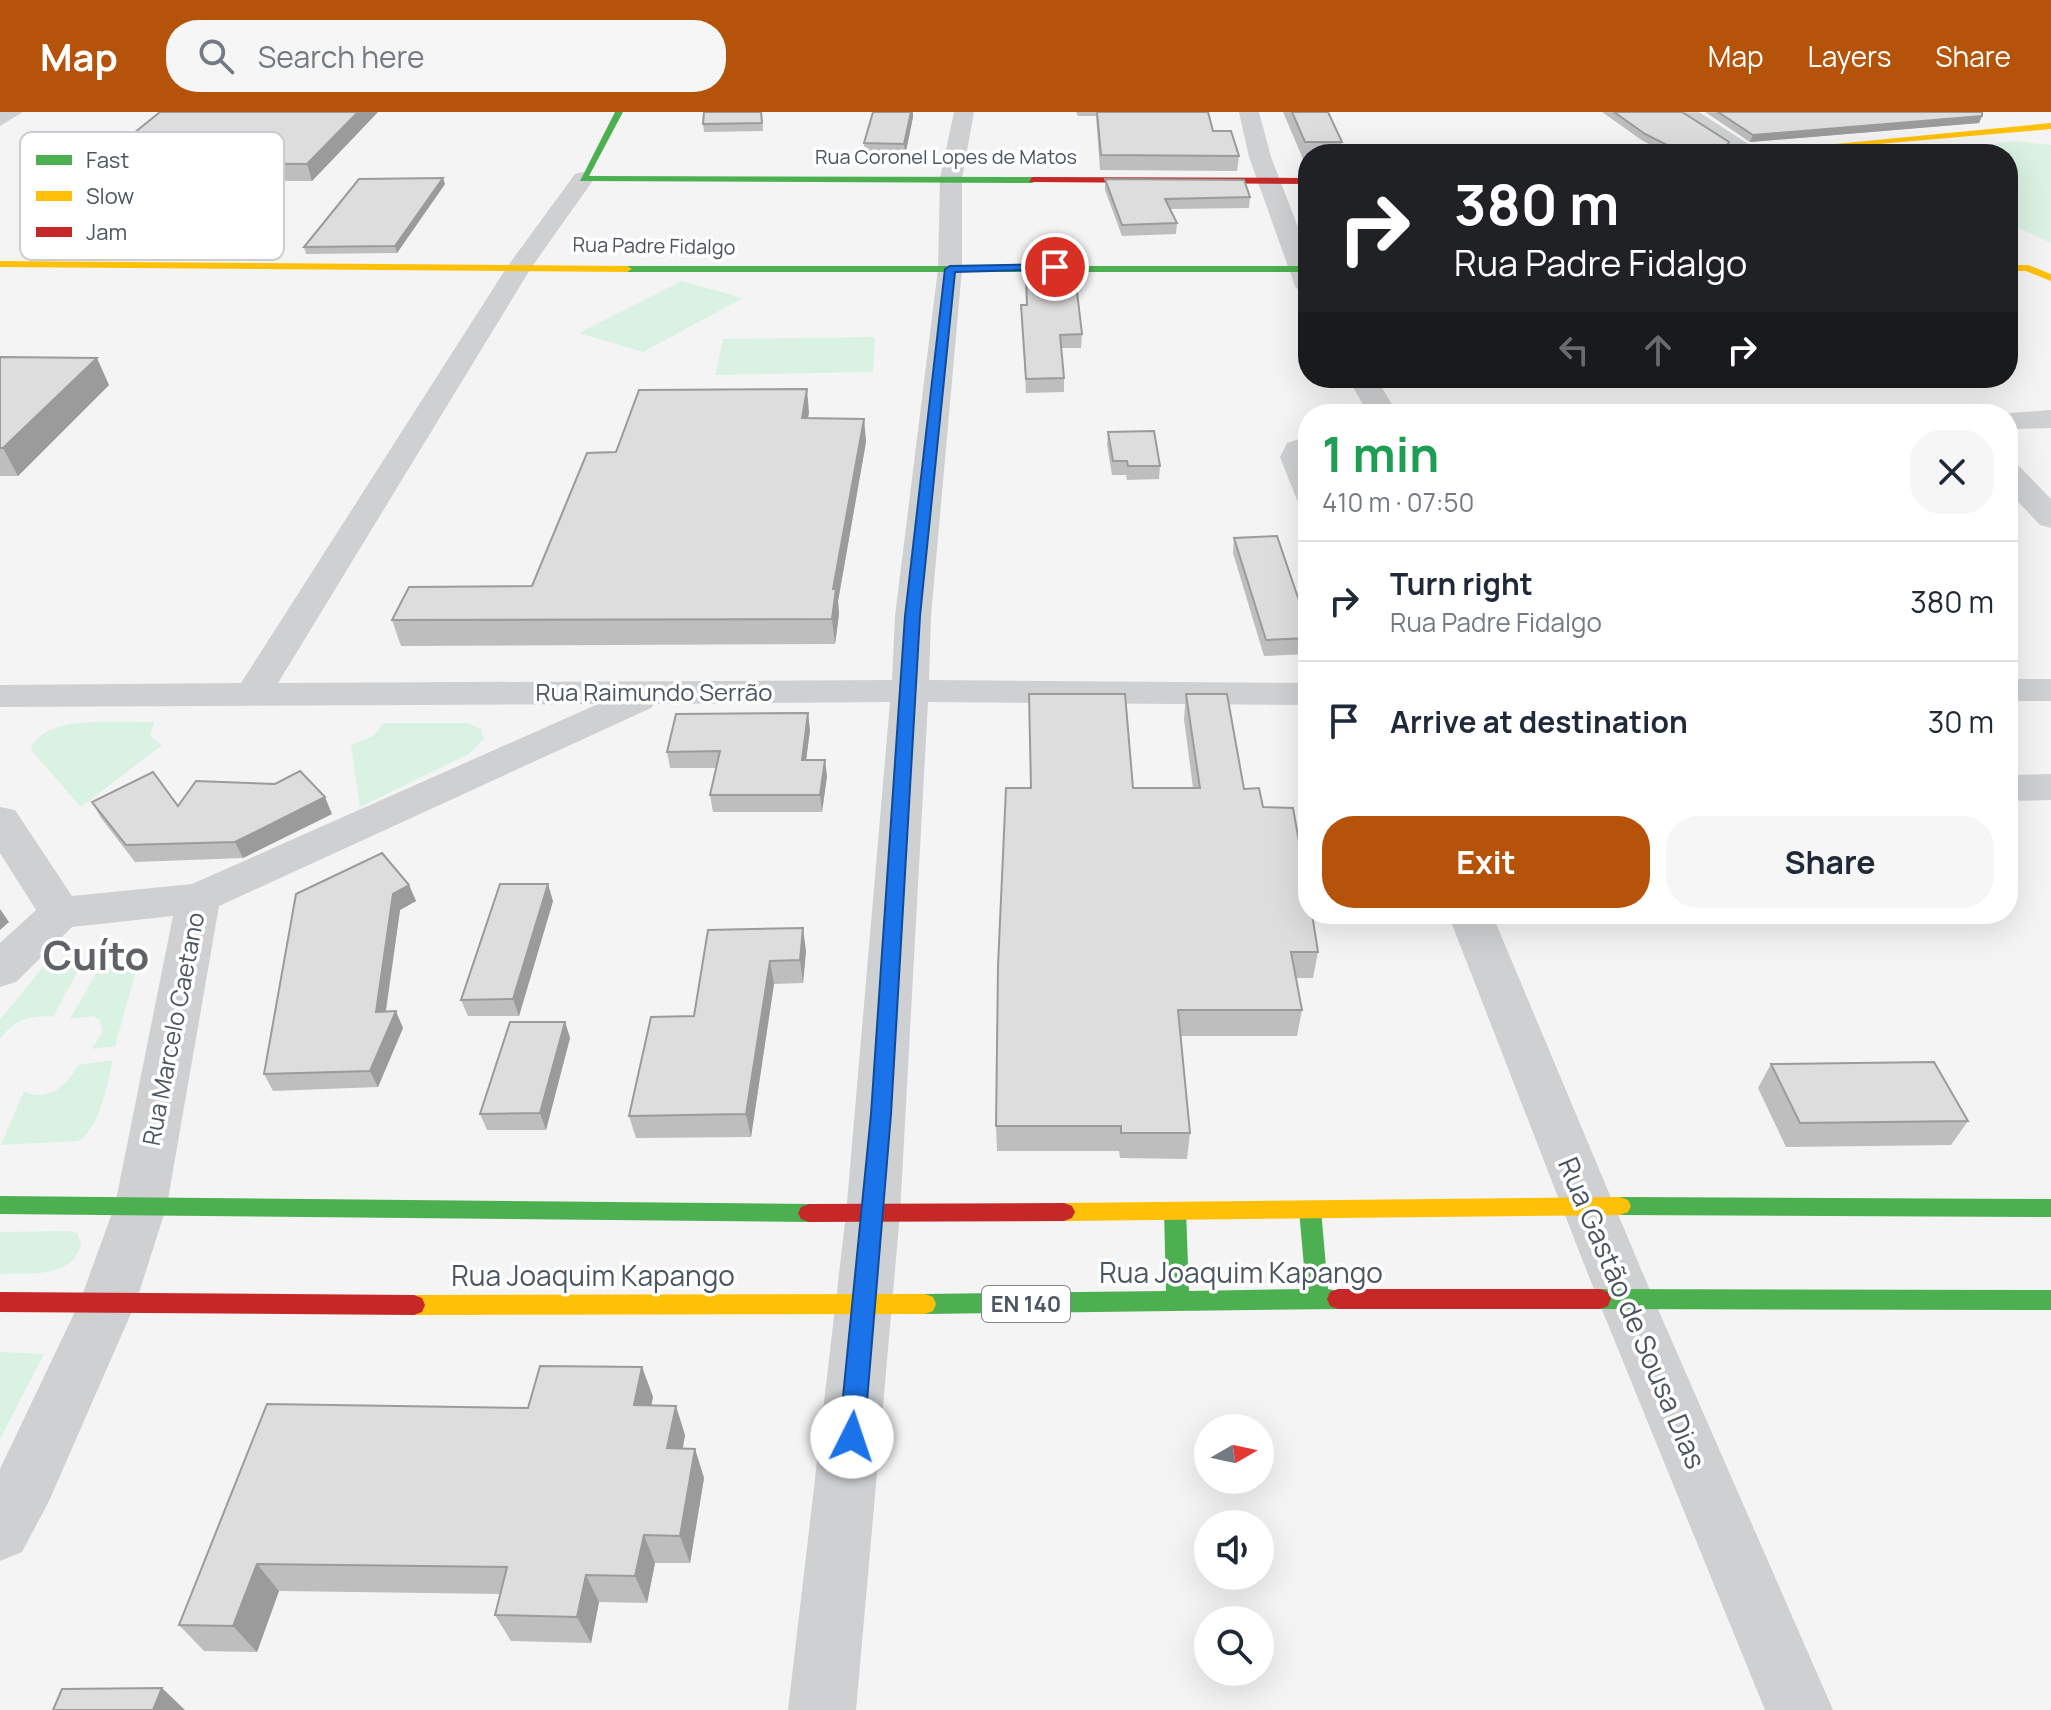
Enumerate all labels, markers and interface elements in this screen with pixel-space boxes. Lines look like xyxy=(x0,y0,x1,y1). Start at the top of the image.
search box xyxy=(166,20,726,92)
text: Map xyxy=(40,30,118,82)
icon: search xyxy=(194,34,238,78)
text: Search here xyxy=(258,36,425,77)
text: Map xyxy=(1708,37,1764,75)
text: Layers xyxy=(1808,37,1891,75)
text: Share xyxy=(1935,37,2011,75)
legend xyxy=(20,132,284,260)
street label: Rua Coronel Lopes de Matos xyxy=(815,143,1077,170)
text: Fast xyxy=(86,145,129,175)
text: 380 m xyxy=(1454,165,1619,242)
icon: right xyxy=(1322,176,1426,280)
text: Slow xyxy=(86,181,134,211)
text: Jam xyxy=(86,217,127,247)
street label: Rua Padre Fidalgo xyxy=(572,231,736,260)
pin xyxy=(1021,233,1089,301)
text: Rua Padre Fidalgo xyxy=(1454,238,1747,287)
icon: arrive xyxy=(1033,245,1077,289)
icon: left xyxy=(1552,328,1596,372)
icon: ahead xyxy=(1636,328,1680,372)
icon: right xyxy=(1720,328,1764,372)
text: 1 min xyxy=(1322,421,1439,486)
button: close xyxy=(1910,430,1994,514)
text: 410 m · 07:50 xyxy=(1322,484,1474,520)
text: Turn right xyxy=(1390,563,1533,604)
icon: right xyxy=(1322,579,1366,623)
text: 380 m xyxy=(1910,581,1994,622)
text: Rua Padre Fidalgo xyxy=(1390,604,1602,640)
street label: Rua Raimundo Serrão xyxy=(536,675,772,708)
icon: arrive xyxy=(1322,699,1366,743)
text: Arrive at destination xyxy=(1390,701,1688,742)
text: 30 m xyxy=(1928,701,1994,742)
button: Exit xyxy=(1322,816,1650,908)
button: Share xyxy=(1666,816,1994,908)
street label: Rua Marcelo Caetano xyxy=(134,909,211,1148)
district label: Cuíto xyxy=(43,927,149,982)
street label: Rua Gastão de Sousa Dias xyxy=(1550,1151,1716,1474)
street label: Rua Joaquim Kapango xyxy=(1099,1253,1383,1291)
street label: Rua Joaquim Kapango xyxy=(451,1256,735,1294)
road number: EN 140 xyxy=(982,1286,1070,1322)
position arrow xyxy=(810,1395,894,1479)
north arrow xyxy=(1194,1414,1274,1494)
map controls xyxy=(1194,1414,1274,1686)
button: sound xyxy=(1194,1510,1274,1590)
button: search xyxy=(1194,1606,1274,1686)

